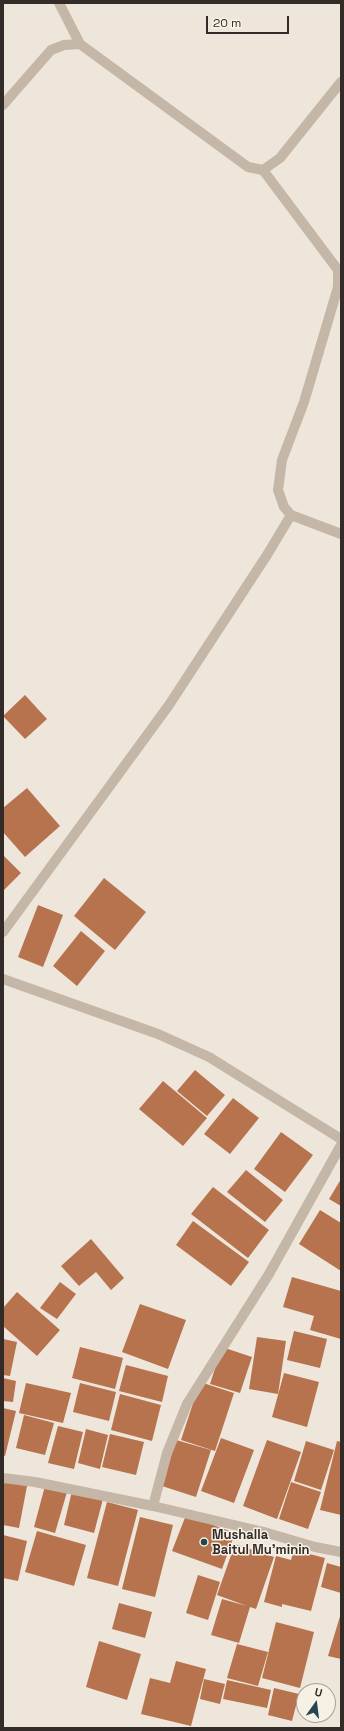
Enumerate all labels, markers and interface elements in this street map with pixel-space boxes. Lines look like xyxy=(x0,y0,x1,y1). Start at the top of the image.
scale bar xyxy=(208,8,291,34)
text: 20 m xyxy=(213,15,241,31)
place label: Mushalla Baitul Mu'minin xyxy=(212,1527,310,1558)
marker: Mushalla Baitul Mu'minin xyxy=(199,1537,209,1547)
north arrow xyxy=(296,1683,336,1723)
text: U xyxy=(313,1685,324,1700)

